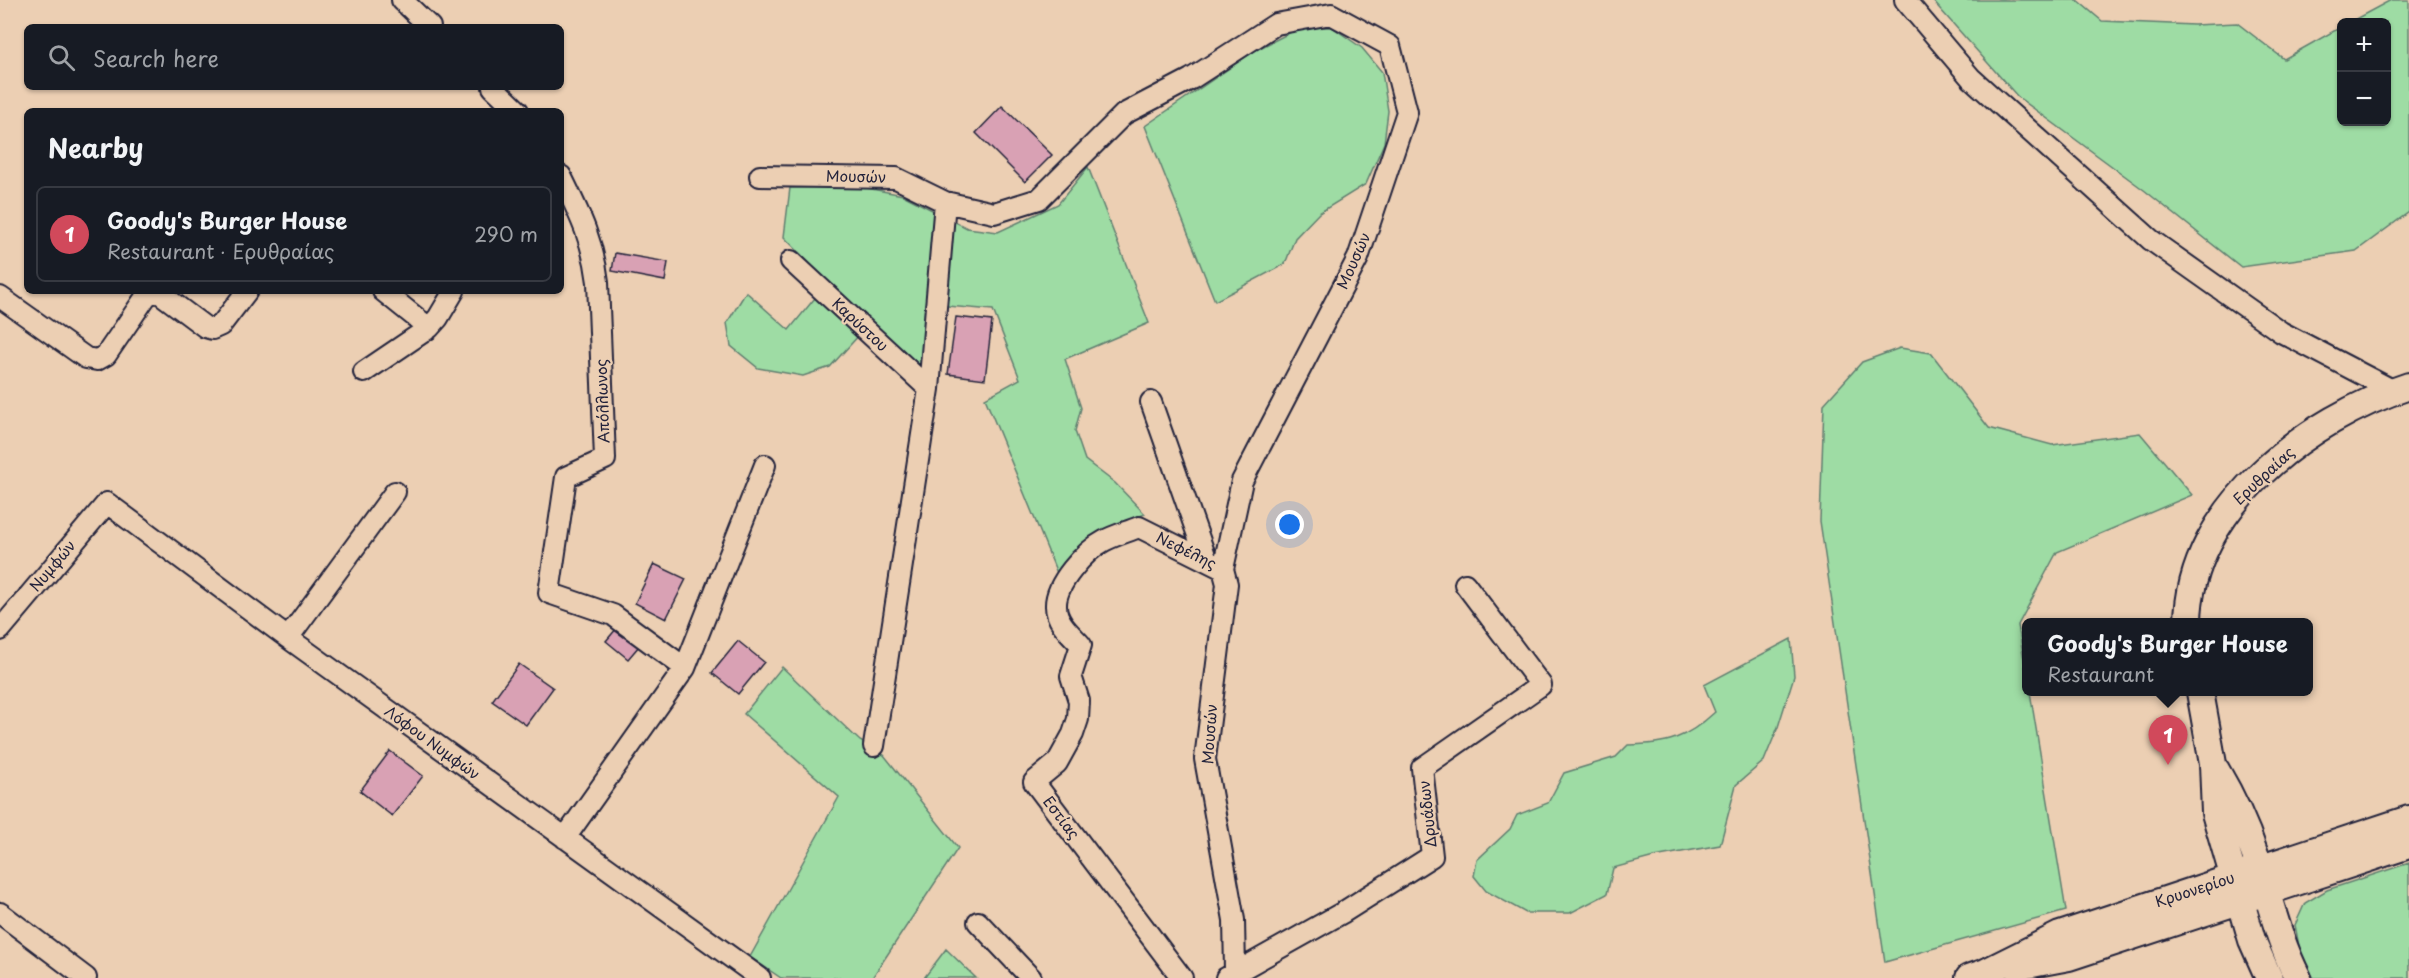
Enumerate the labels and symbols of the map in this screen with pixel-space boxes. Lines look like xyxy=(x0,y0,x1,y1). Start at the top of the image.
street label: Μουσών xyxy=(826,163,886,188)
street label: Μουσών xyxy=(1330,228,1375,293)
street label: Καρύστου xyxy=(828,292,894,356)
street label: Απόλλωνος xyxy=(589,358,614,444)
street label: Ερυθραίας xyxy=(2227,440,2299,509)
your location xyxy=(1275,510,1304,539)
street label: Νεφέλης xyxy=(1152,525,1221,574)
street label: Νυμφών xyxy=(23,534,80,596)
street label: Λόφου Νυμφών xyxy=(380,699,486,784)
street label: Μουσών xyxy=(1195,703,1222,765)
pin: 1 xyxy=(2148,716,2188,765)
street label: Δρυάδων xyxy=(1412,779,1441,849)
street label: Εστίας xyxy=(1038,791,1086,844)
street label: Κρυονερίου xyxy=(2152,865,2237,912)

